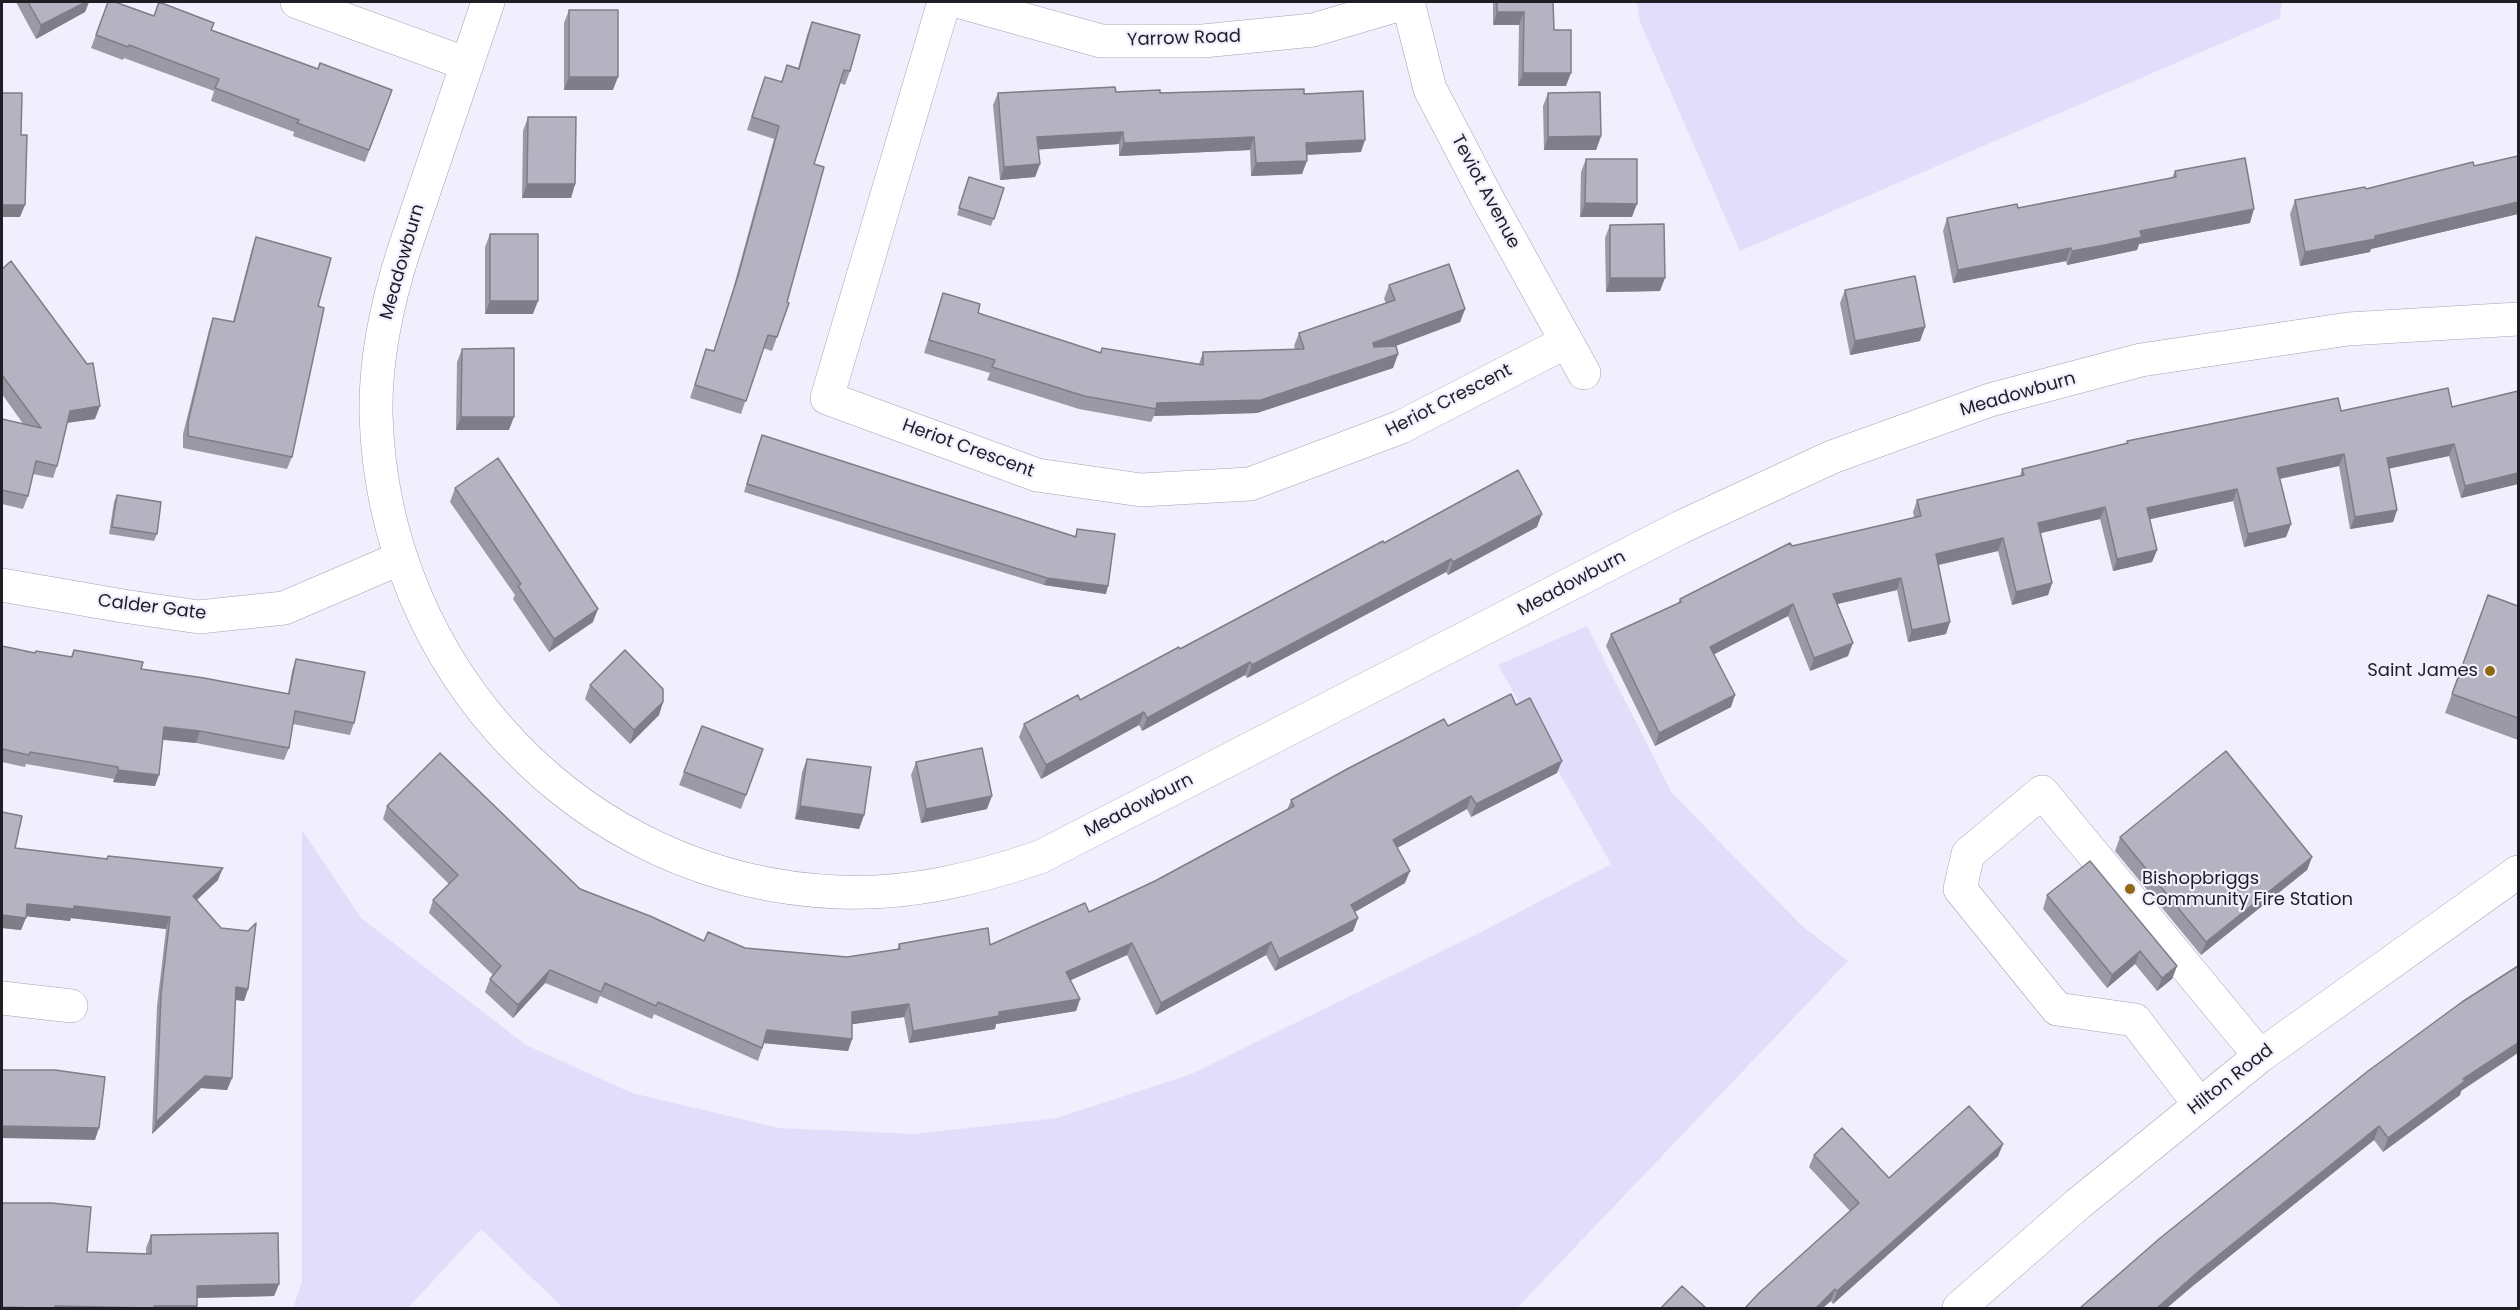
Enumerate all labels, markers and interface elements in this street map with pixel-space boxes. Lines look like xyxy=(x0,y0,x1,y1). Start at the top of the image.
street label: Yarrow Road xyxy=(1127,26,1241,52)
street label: Teviot Avenue xyxy=(1446,131,1524,253)
street label: Meadowburn xyxy=(376,202,430,322)
street label: Heriot Crescent xyxy=(1382,360,1516,442)
street label: Meadowburn xyxy=(1958,368,2078,422)
street label: Heriot Crescent xyxy=(899,415,1037,483)
street label: Meadowburn xyxy=(1514,546,1630,622)
street label: Calder Gate xyxy=(96,591,208,625)
place label: Saint James xyxy=(2367,660,2478,682)
marker: Saint James xyxy=(2483,664,2497,678)
street label: Meadowburn xyxy=(1081,769,1197,843)
place label: Bishopbriggs Community Fire Station xyxy=(2142,868,2353,910)
marker: Bishopbriggs Community Fire Station xyxy=(2123,882,2137,896)
street label: Hilton Road xyxy=(2184,1040,2278,1120)

